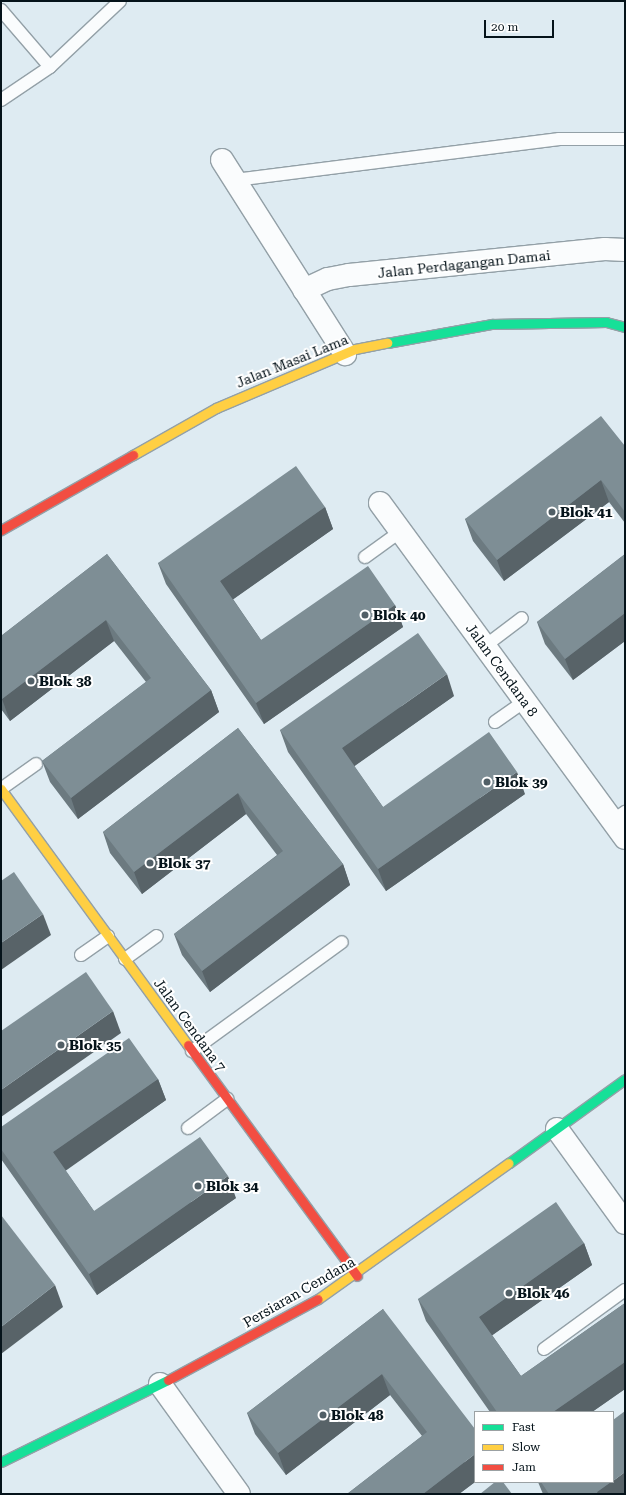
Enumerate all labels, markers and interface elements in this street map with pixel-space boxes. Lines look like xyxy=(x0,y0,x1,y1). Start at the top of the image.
scale bar xyxy=(486,12,556,38)
text: 20 m xyxy=(491,20,518,34)
street label: Jalan Perdagangan Damai xyxy=(377,247,551,281)
street label: Jalan Masai Lama xyxy=(234,331,350,391)
place label: Blok 41 xyxy=(560,504,613,520)
marker: Blok 41 xyxy=(547,507,557,517)
place label: Blok 40 xyxy=(373,607,426,623)
marker: Blok 40 xyxy=(360,610,370,620)
street label: Jalan Cendana 8 xyxy=(463,620,541,720)
place label: Blok 38 xyxy=(39,673,92,689)
marker: Blok 38 xyxy=(26,676,36,686)
place label: Blok 39 xyxy=(495,774,548,790)
marker: Blok 39 xyxy=(482,777,492,787)
place label: Blok 37 xyxy=(158,855,211,871)
marker: Blok 37 xyxy=(145,858,155,868)
street label: Jalan Cendana 7 xyxy=(151,975,229,1075)
place label: Blok 35 xyxy=(69,1037,122,1053)
marker: Blok 35 xyxy=(56,1040,66,1050)
place label: Blok 34 xyxy=(206,1178,259,1194)
marker: Blok 34 xyxy=(193,1181,203,1191)
street label: Persiaran Cendana xyxy=(240,1253,358,1331)
place label: Blok 46 xyxy=(517,1285,570,1301)
marker: Blok 46 xyxy=(504,1288,514,1298)
place label: Blok 48 xyxy=(331,1407,384,1423)
marker: Blok 48 xyxy=(318,1410,328,1420)
legend xyxy=(474,1411,614,1483)
text: Fast xyxy=(512,1420,535,1434)
text: Slow xyxy=(512,1440,540,1454)
text: Jam xyxy=(512,1460,536,1474)

